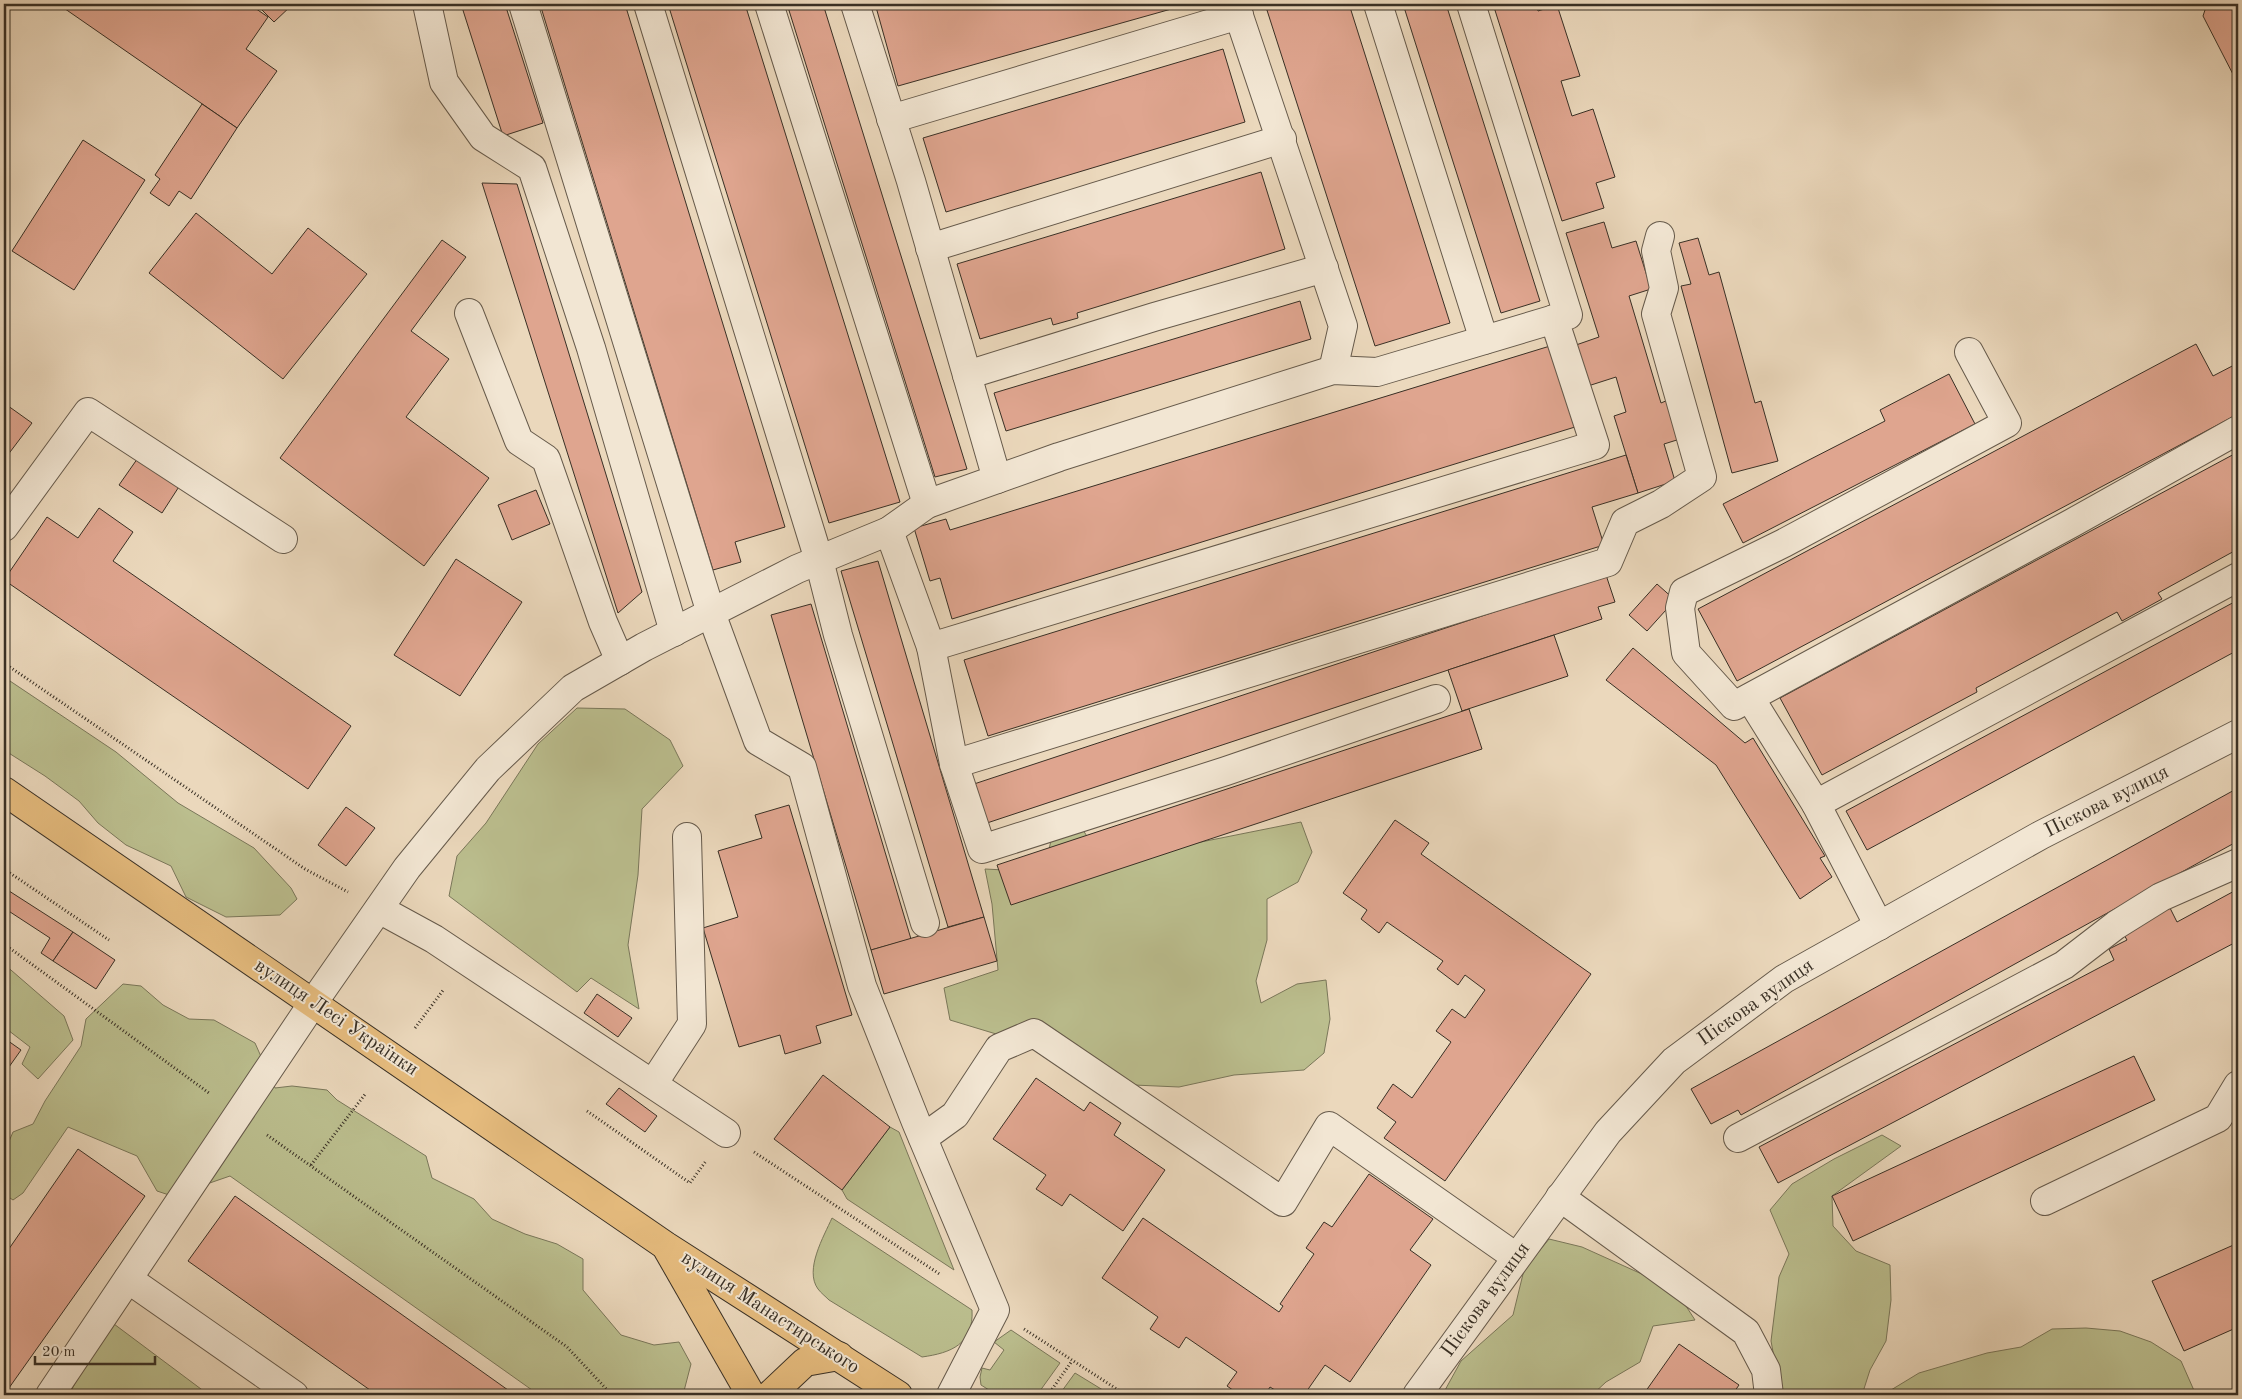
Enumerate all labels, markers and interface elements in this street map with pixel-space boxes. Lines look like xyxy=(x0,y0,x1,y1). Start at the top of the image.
street label: Піскова вулиця xyxy=(2042,762,2172,842)
street label: вулиця Лесі Українки xyxy=(251,956,421,1080)
street label: Піскова вулиця xyxy=(1694,956,1818,1050)
street label: Піскова вулиця xyxy=(1438,1239,1534,1361)
street label: вулиця Манастирського xyxy=(677,1248,863,1378)
scale bar xyxy=(35,1334,155,1366)
text: 20 m xyxy=(42,1345,76,1360)

